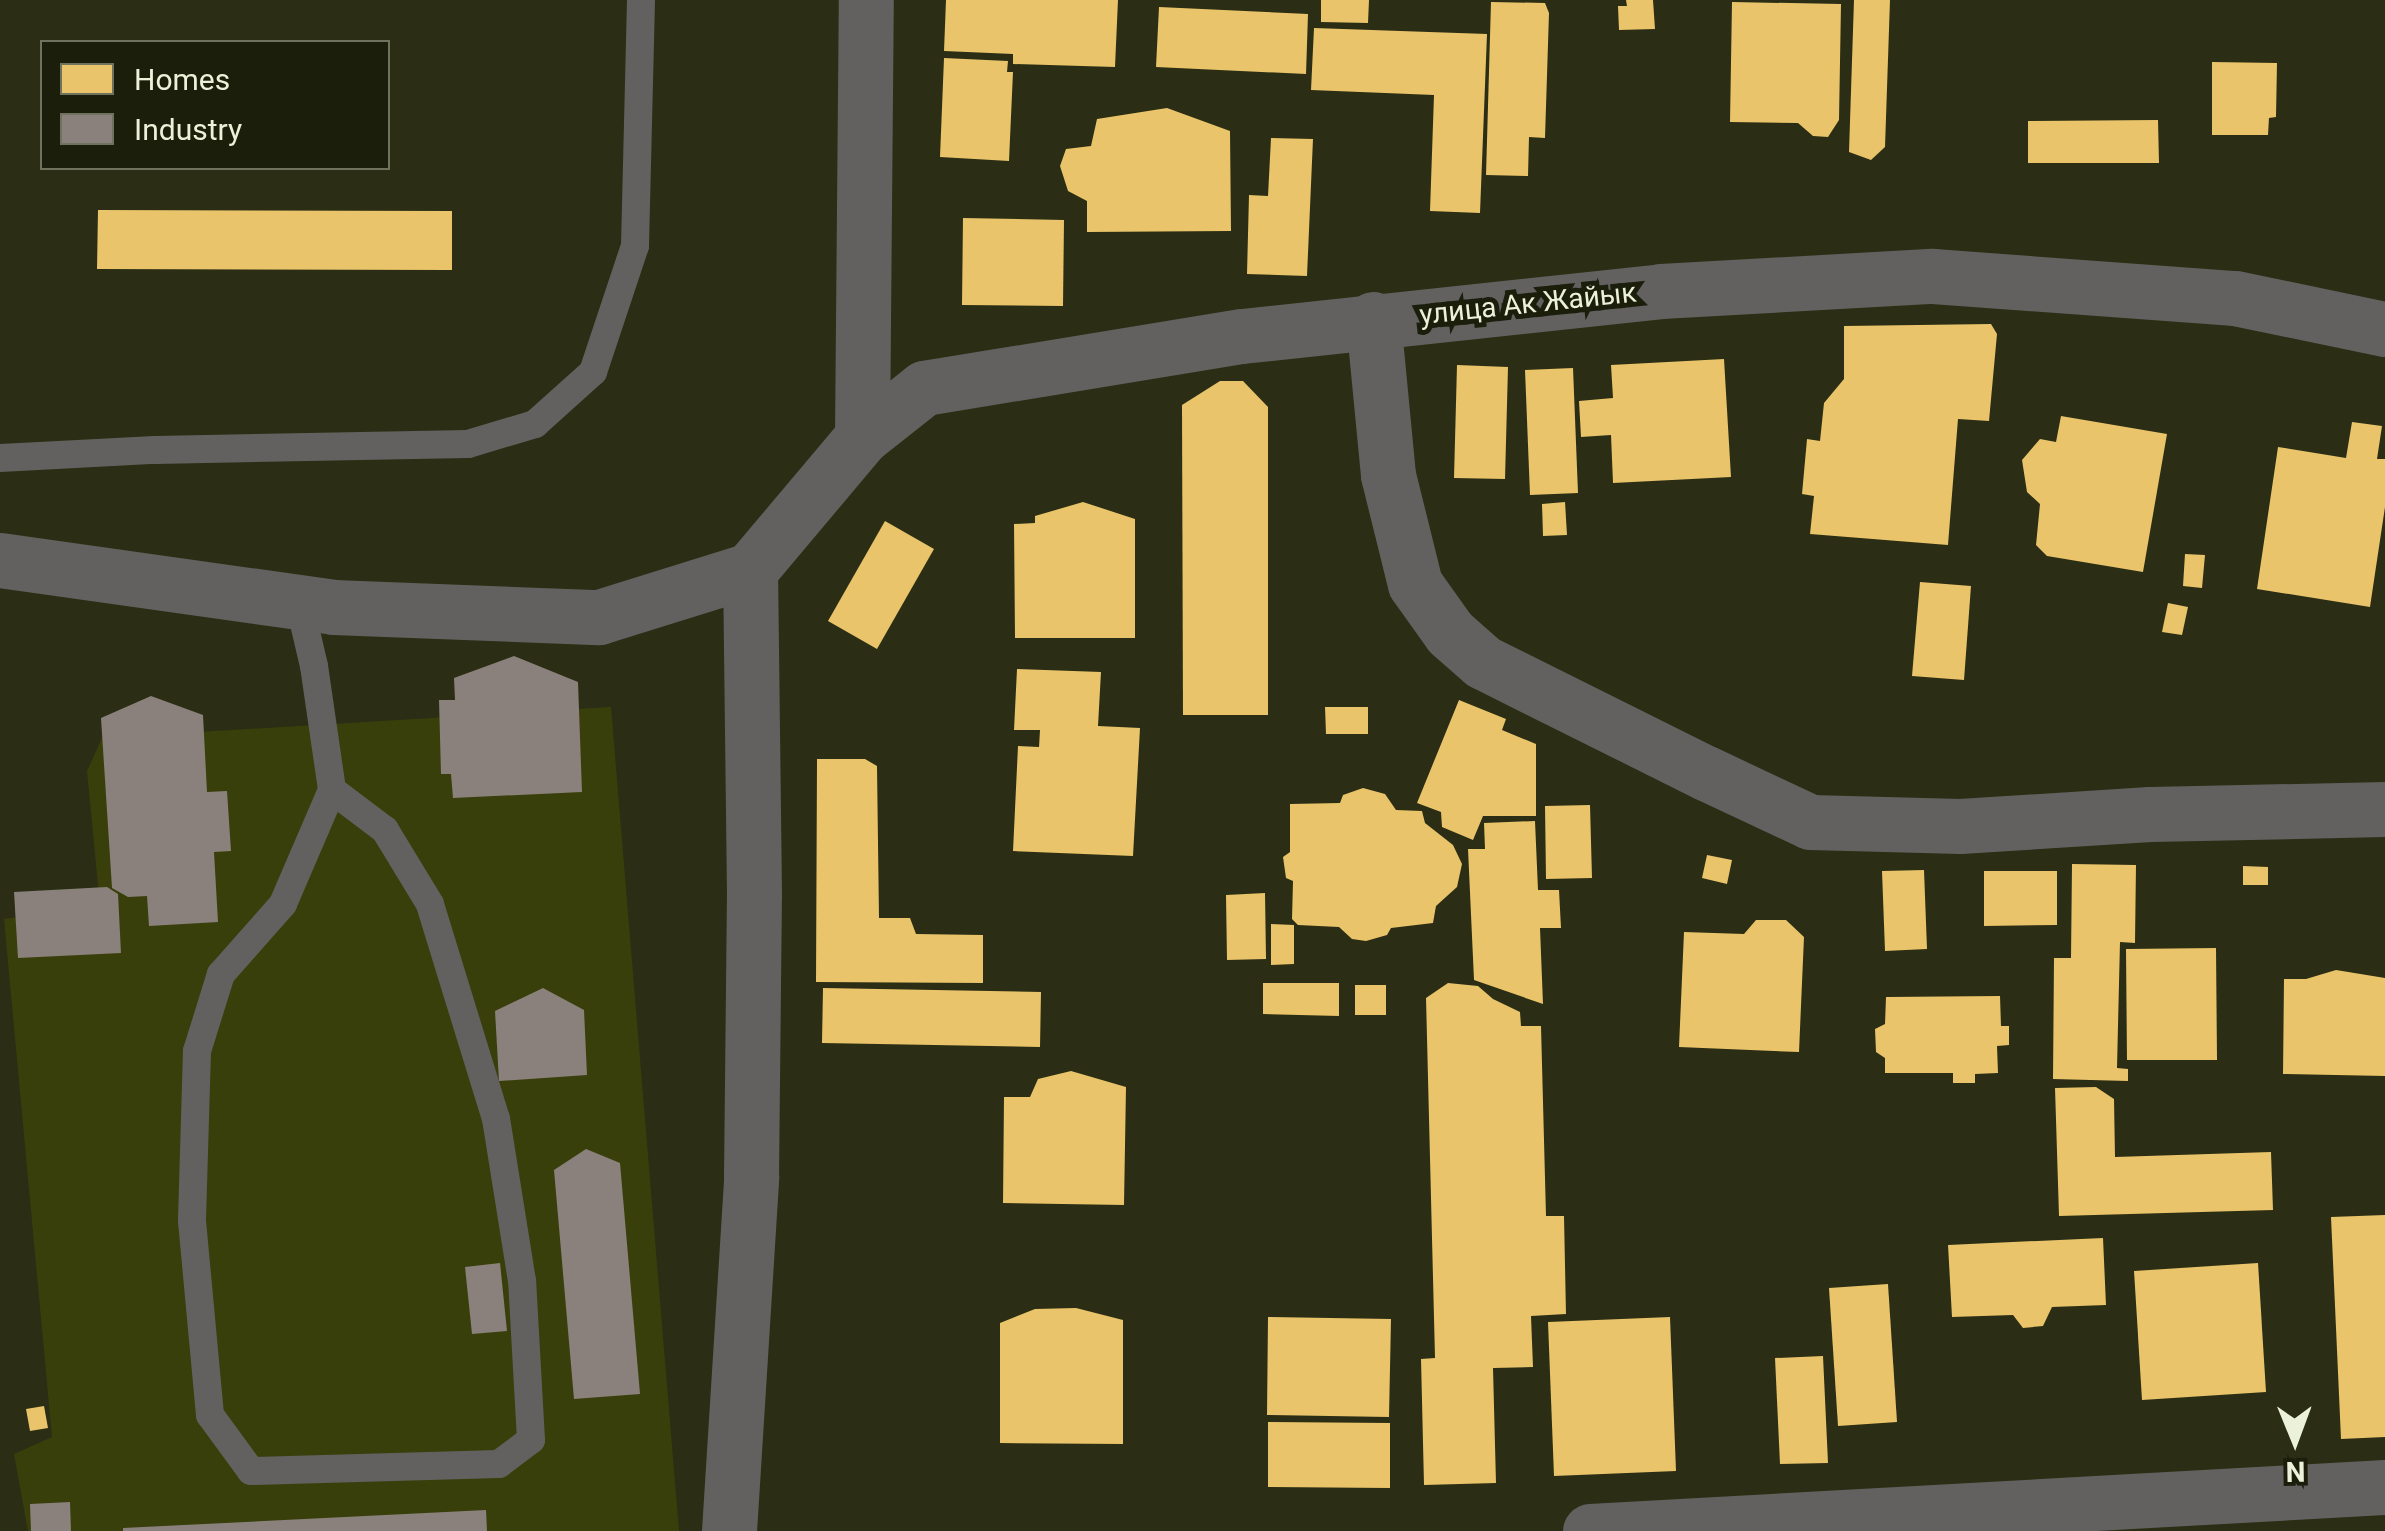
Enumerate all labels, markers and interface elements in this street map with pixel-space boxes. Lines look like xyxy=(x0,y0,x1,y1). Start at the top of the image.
legend xyxy=(40,40,390,170)
text: Homes xyxy=(134,62,230,97)
text: Industry xyxy=(134,112,242,147)
street label: улица Ак Жайык xyxy=(1418,276,1638,332)
north arrow xyxy=(2245,1391,2345,1491)
text: N xyxy=(2285,1455,2306,1488)

